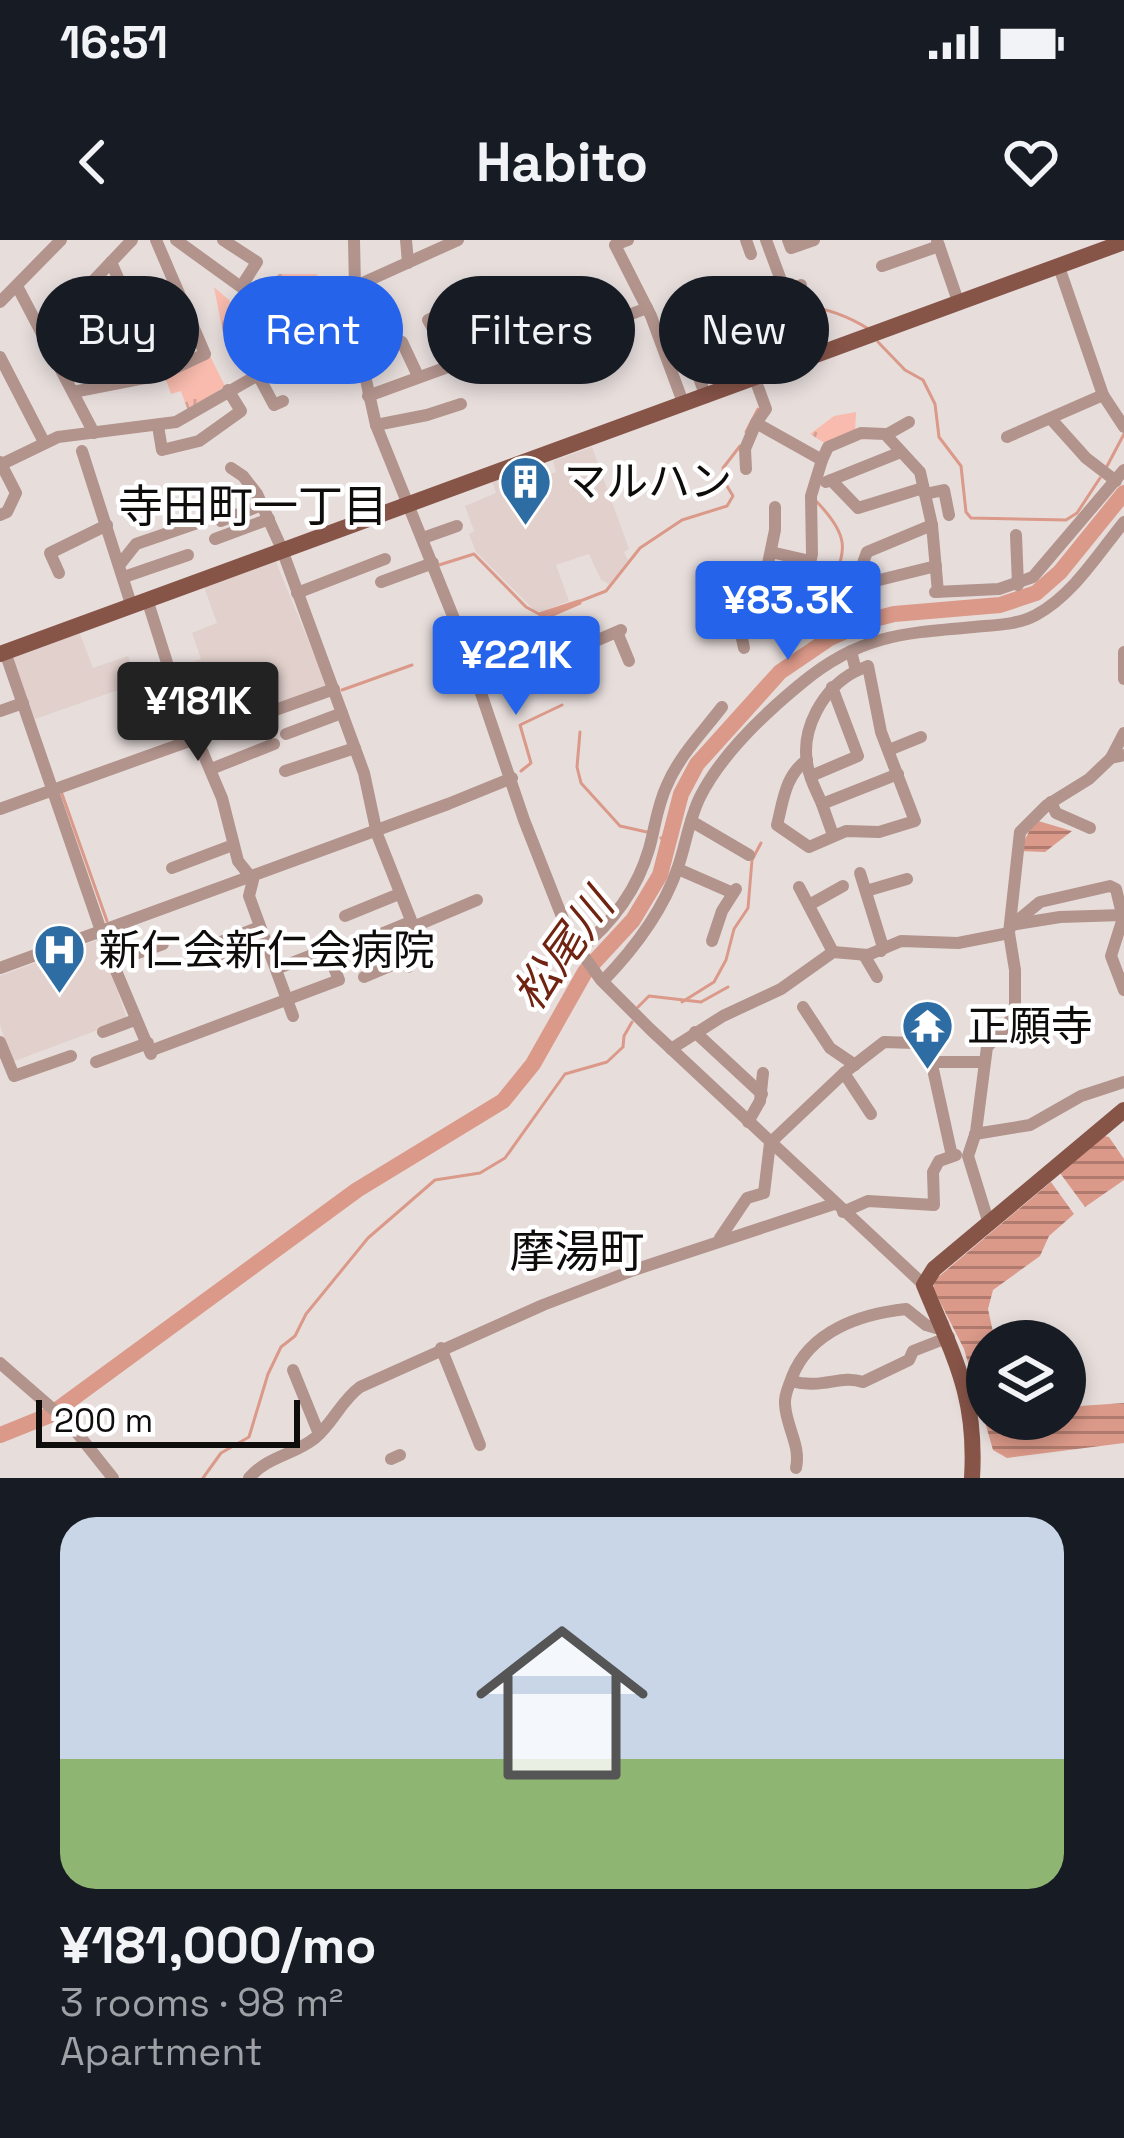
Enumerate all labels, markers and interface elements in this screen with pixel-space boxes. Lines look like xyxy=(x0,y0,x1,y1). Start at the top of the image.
text: 16:51 xyxy=(60,14,168,71)
text: Habito xyxy=(476,128,648,197)
icon: back xyxy=(60,129,126,195)
icon: heart xyxy=(998,129,1064,195)
chip: Buy xyxy=(36,276,199,384)
chip: Rent xyxy=(223,276,403,384)
chip: Filters xyxy=(427,276,635,384)
chip: New xyxy=(659,276,829,384)
building icon: マルハン xyxy=(497,453,553,527)
place label: マルハン xyxy=(564,455,732,508)
district label: 寺田町一丁目 xyxy=(118,478,388,535)
pin: ¥83.3K xyxy=(690,561,886,663)
text: ¥83.3K xyxy=(722,575,854,624)
pin: ¥221K xyxy=(432,616,600,718)
text: ¥221K xyxy=(460,630,572,679)
pin: ¥181K xyxy=(114,662,282,764)
text: ¥181K xyxy=(144,676,252,725)
water label: 松尾川 xyxy=(500,875,628,1021)
hospital icon: 新仁会新仁会病院 xyxy=(32,922,88,996)
place label: 新仁会新仁会病院 xyxy=(99,924,435,977)
temple icon: 正願寺 xyxy=(900,998,956,1072)
place label: 正願寺 xyxy=(967,1000,1093,1053)
district label: 摩湯町 xyxy=(509,1223,645,1280)
map controls xyxy=(966,1320,1086,1440)
button: layers xyxy=(966,1320,1086,1440)
scale bar xyxy=(36,1394,300,1447)
text: 200 m xyxy=(54,1400,153,1442)
icon: home xyxy=(454,1595,670,1811)
text: ¥181,000/mo xyxy=(60,1913,376,1978)
text: 3 rooms · 98 m² xyxy=(60,1978,343,2027)
text: Apartment xyxy=(60,2027,263,2076)

